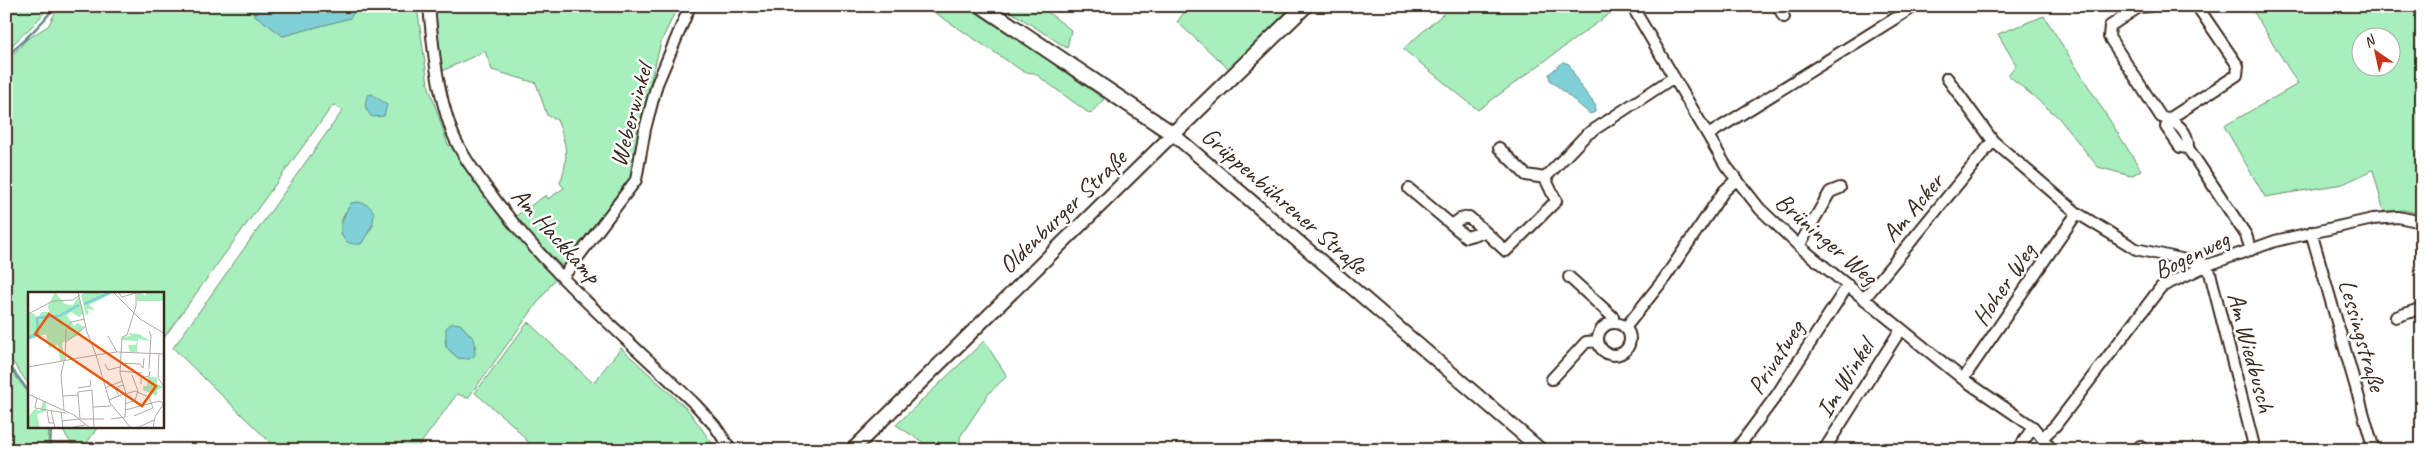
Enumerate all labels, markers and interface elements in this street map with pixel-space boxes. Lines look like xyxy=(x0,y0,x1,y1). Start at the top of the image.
north arrow xyxy=(2350,28,2400,78)
text: N xyxy=(2361,31,2379,51)
street label: Weberwinkel xyxy=(602,56,661,170)
street label: Grüppenbührener Straße xyxy=(1195,120,1375,283)
street label: Oldenburger Straße xyxy=(992,141,1135,281)
street label: Am Acker xyxy=(1875,164,1953,249)
street label: Am Hackkamp xyxy=(504,181,609,292)
street label: Brüninger Weg xyxy=(1768,186,1886,293)
street label: Bogenweg xyxy=(2148,222,2235,287)
street label: Hoher Weg xyxy=(1965,235,2044,332)
street label: Lessingstraße xyxy=(2331,276,2394,397)
street label: Am Wiedbusch xyxy=(2220,289,2283,416)
inset map xyxy=(28,292,164,428)
street label: Privatweg xyxy=(1740,313,1813,401)
street label: Im Winkel xyxy=(1808,329,1884,424)

